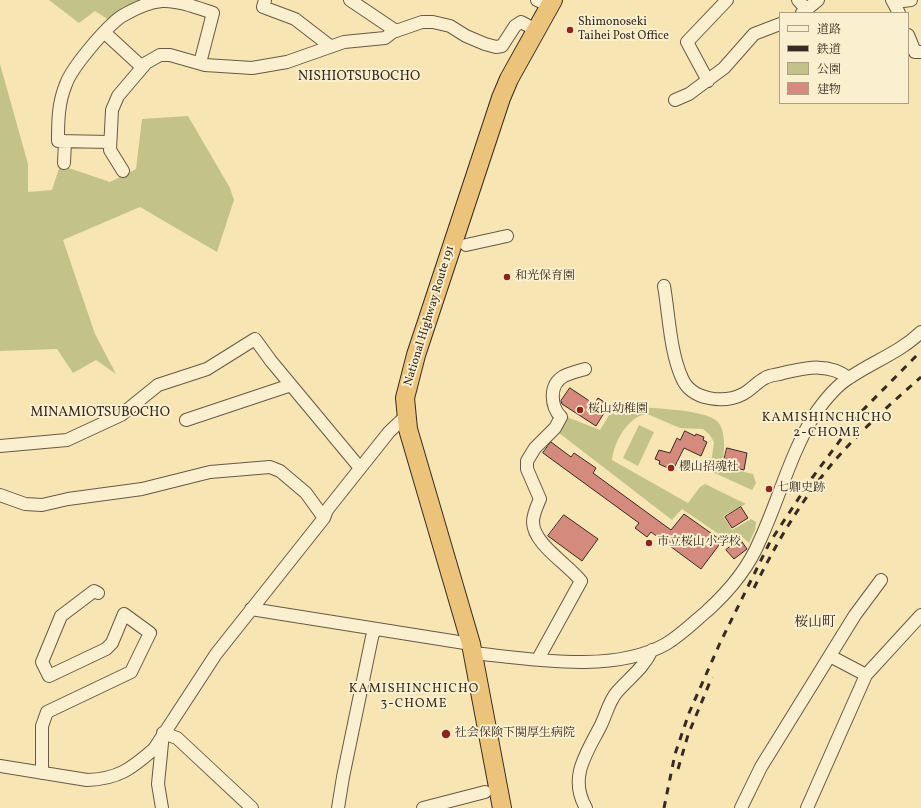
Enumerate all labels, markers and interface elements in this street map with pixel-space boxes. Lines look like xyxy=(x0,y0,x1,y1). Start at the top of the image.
legend xyxy=(779,12,909,104)
place label: Shimonoseki Taihei Post Office xyxy=(578,16,669,44)
text: 道路 xyxy=(817,22,841,38)
marker: Shimonoseki Taihei Post Office xyxy=(565,25,575,35)
text: 鉄道 xyxy=(817,42,841,58)
text: 公園 xyxy=(817,62,841,78)
district label: NISHIOTSUBOCHO xyxy=(291,69,427,85)
text: 建物 xyxy=(817,82,841,98)
street label: National Highway Route 191 xyxy=(402,244,458,388)
place label: 和光保育園 xyxy=(515,270,575,284)
marker: 和光保育園 xyxy=(502,272,512,282)
place label: 桜山幼稚園 xyxy=(588,403,648,417)
district label: MINAMIOTSUBOCHO xyxy=(23,405,177,421)
marker: 桜山幼稚園 xyxy=(575,405,585,415)
district label: KAMISHINCHICHO 2-CHOME xyxy=(762,411,892,442)
place label: 櫻山招魂社 xyxy=(679,461,739,475)
marker: 櫻山招魂社 xyxy=(666,463,676,473)
place label: 七卿史跡 xyxy=(777,482,825,496)
marker: 七卿史跡 xyxy=(764,484,774,494)
place label: 市立桜山小学校 xyxy=(657,536,741,550)
marker: 市立桜山小学校 xyxy=(644,538,654,548)
district label: 桜山町 xyxy=(794,615,836,631)
district label: KAMISHINCHICHO 3-CHOME xyxy=(349,682,479,713)
place label: 社会保険下関厚生病院 xyxy=(455,727,575,741)
marker: 社会保険下関厚生病院 xyxy=(440,728,452,740)

